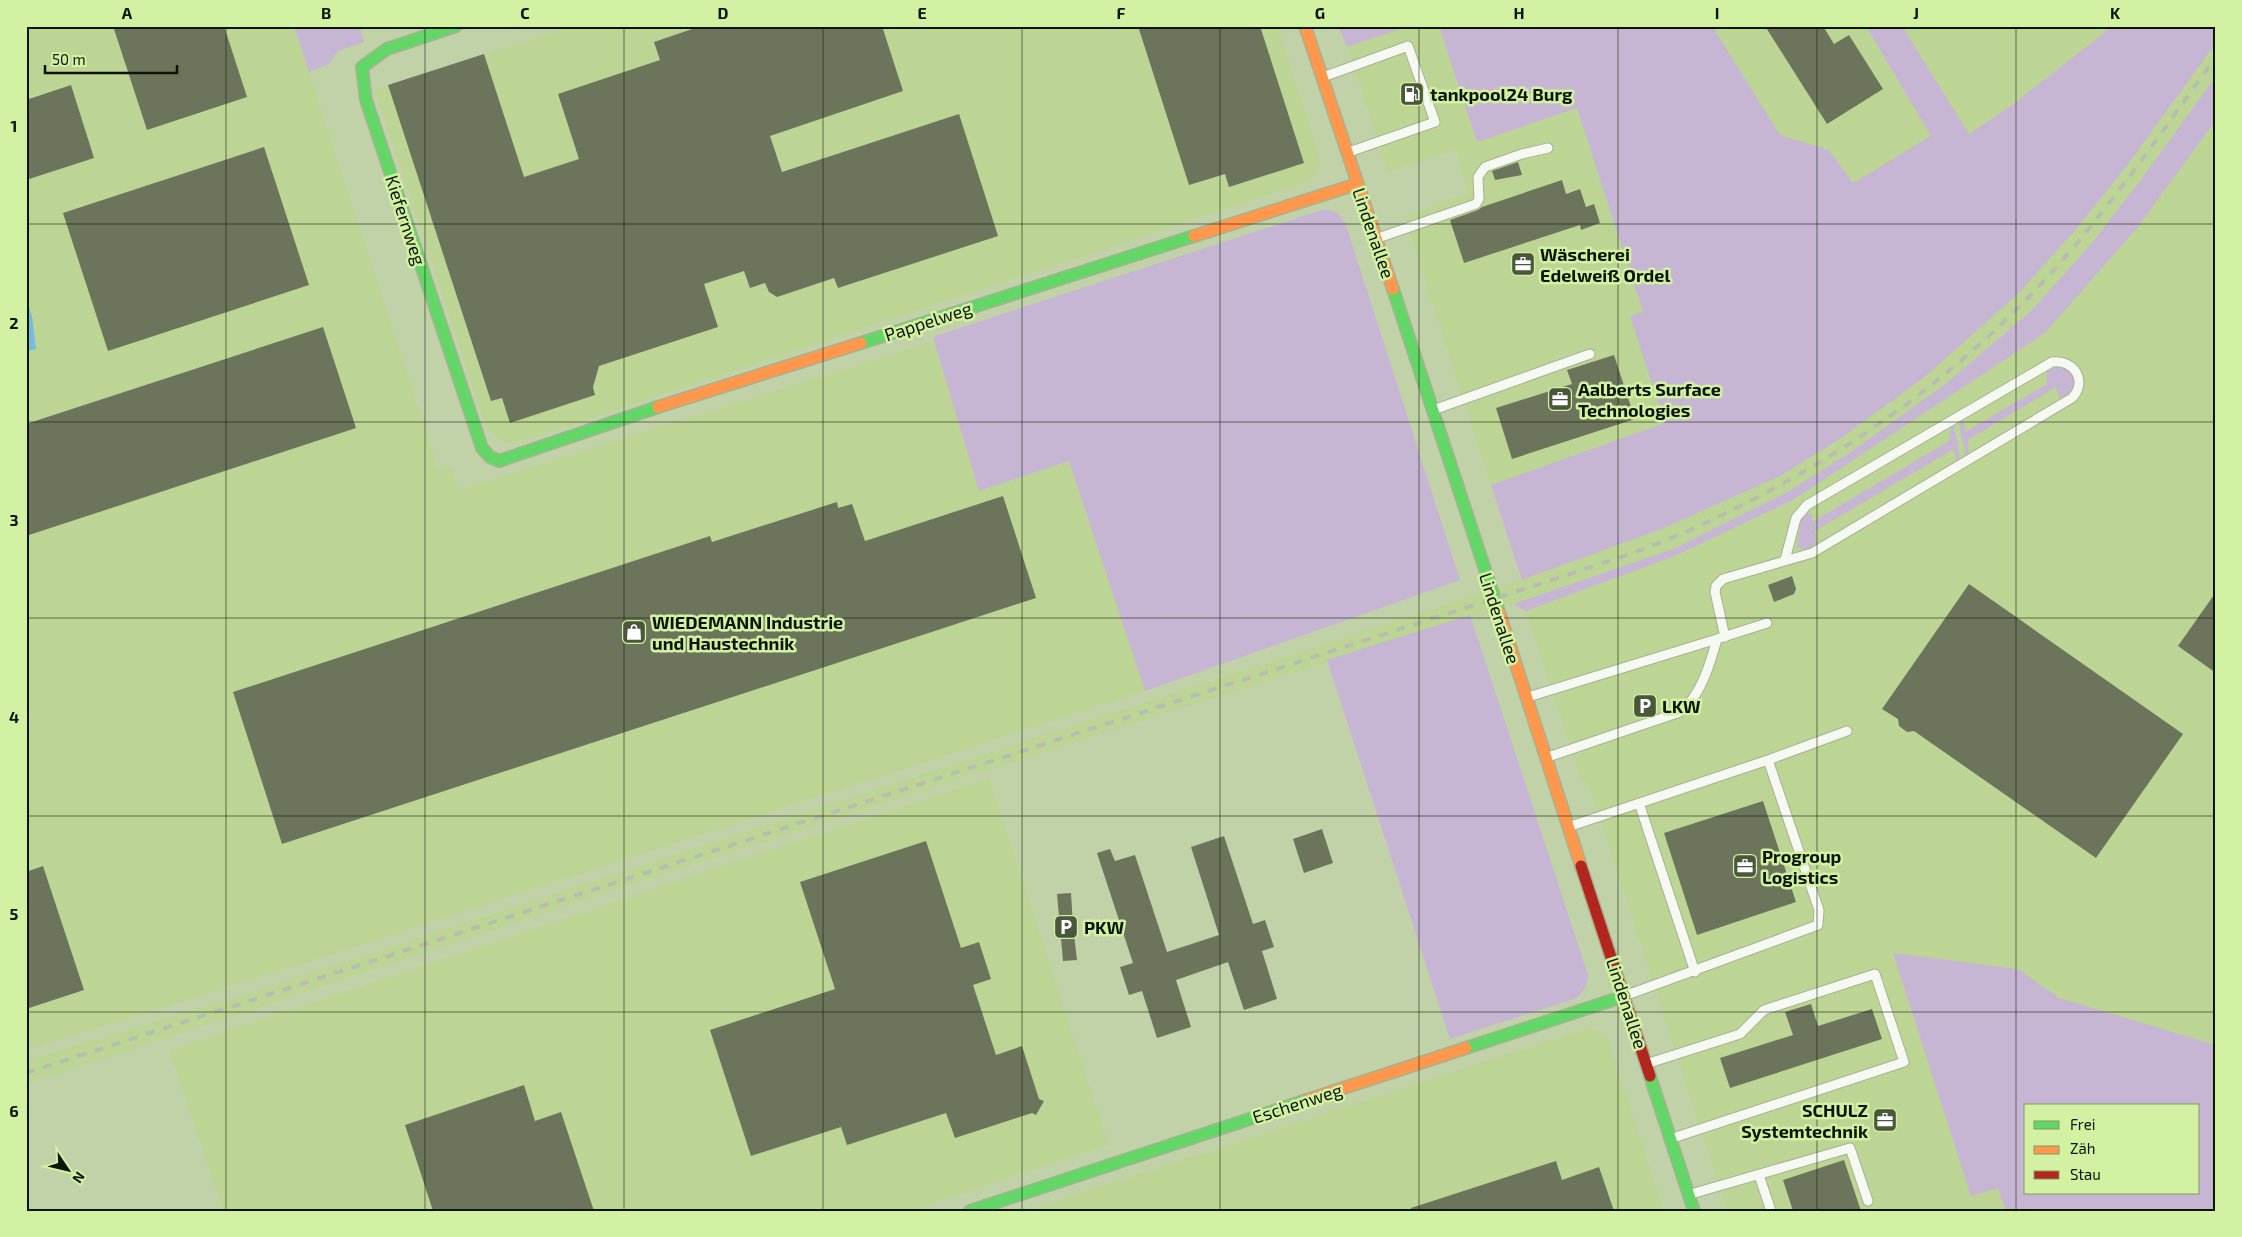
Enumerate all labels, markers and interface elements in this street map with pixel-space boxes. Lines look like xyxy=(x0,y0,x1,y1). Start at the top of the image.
text: A xyxy=(122,3,133,22)
text: B xyxy=(321,3,331,22)
text: C xyxy=(520,3,530,22)
text: D xyxy=(718,3,729,22)
text: E xyxy=(917,3,927,22)
text: F xyxy=(1117,3,1126,22)
text: G xyxy=(1315,3,1325,22)
text: H xyxy=(1513,3,1525,22)
text: I xyxy=(1715,3,1719,22)
text: J xyxy=(1913,3,1919,22)
text: K xyxy=(2110,3,2121,22)
scale bar xyxy=(45,42,178,74)
text: 50 m xyxy=(52,50,86,68)
fuel station icon: tankpool24 Burg xyxy=(1399,81,1425,107)
place label: tankpool24 Burg xyxy=(1430,83,1573,105)
text: 1 xyxy=(11,116,17,135)
street label: Kiefernweg xyxy=(381,172,431,268)
street label: Lindenallee xyxy=(1348,185,1400,281)
place label: Wäscherei Edelweiß Ordel xyxy=(1540,243,1670,286)
office icon: Wäscherei Edelweiß Ordel xyxy=(1510,251,1536,277)
street label: Pappelweg xyxy=(882,297,974,345)
text: 2 xyxy=(9,313,19,332)
place label: Aalberts Surface Technologies xyxy=(1578,378,1721,421)
office icon: Aalberts Surface Technologies xyxy=(1547,386,1573,412)
text: 3 xyxy=(9,510,19,529)
street label: Lindenallee xyxy=(1475,570,1525,666)
place label: WIEDEMANN Industrie und Haustechnik xyxy=(652,611,843,654)
shop icon: WIEDEMANN Industrie und Haustechnik xyxy=(621,619,647,645)
parking icon: LKW xyxy=(1632,693,1658,719)
place label: LKW xyxy=(1662,695,1701,717)
text: 4 xyxy=(9,707,19,726)
place label: Progroup Logistics xyxy=(1762,845,1842,888)
office icon: Progroup Logistics xyxy=(1732,853,1758,879)
text: 5 xyxy=(10,904,19,923)
parking icon: PKW xyxy=(1053,914,1079,940)
place label: PKW xyxy=(1084,916,1125,938)
street label: Lindenallee xyxy=(1602,955,1652,1051)
street label: Eschenweg xyxy=(1249,1078,1345,1128)
place label: SCHULZ Systemtechnik xyxy=(1741,1099,1868,1142)
text: 6 xyxy=(9,1101,19,1120)
legend xyxy=(2024,1104,2200,1194)
office icon: SCHULZ Systemtechnik xyxy=(1872,1107,1898,1133)
text: Frei xyxy=(2070,1115,2095,1133)
text: Zäh xyxy=(2070,1139,2095,1157)
north arrow xyxy=(42,1144,92,1194)
text: Stau xyxy=(2070,1165,2101,1183)
text: N xyxy=(69,1169,89,1187)

